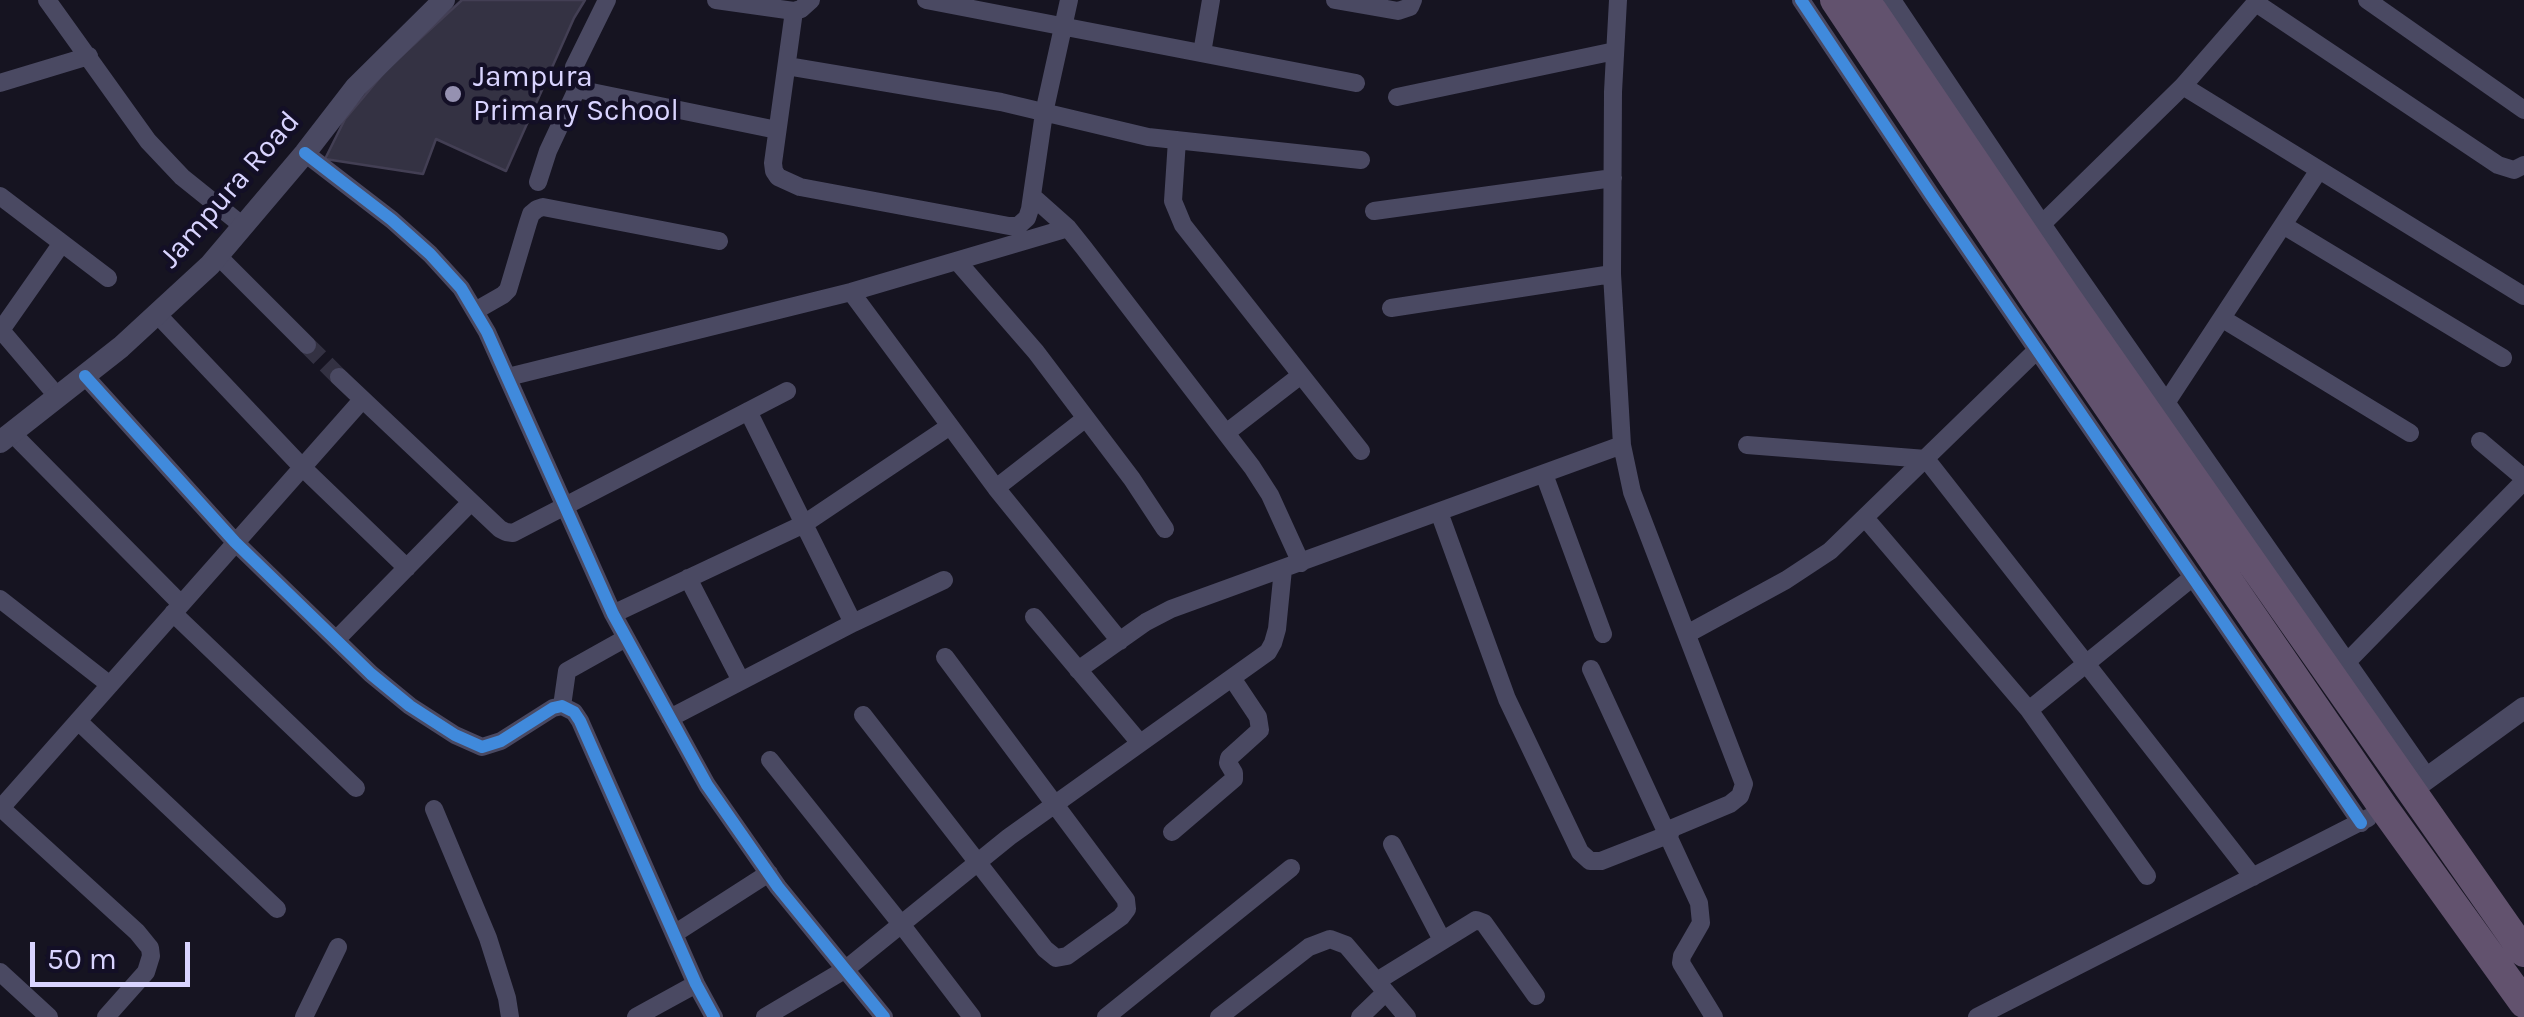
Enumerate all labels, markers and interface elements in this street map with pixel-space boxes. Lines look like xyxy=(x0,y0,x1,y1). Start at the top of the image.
place label: Jampura Primary School xyxy=(473,59,679,130)
marker: Jampura Primary School xyxy=(442,83,464,105)
street label: Jampura Road xyxy=(152,104,308,276)
scale bar xyxy=(35,922,195,984)
text: 50 m xyxy=(47,941,117,977)

